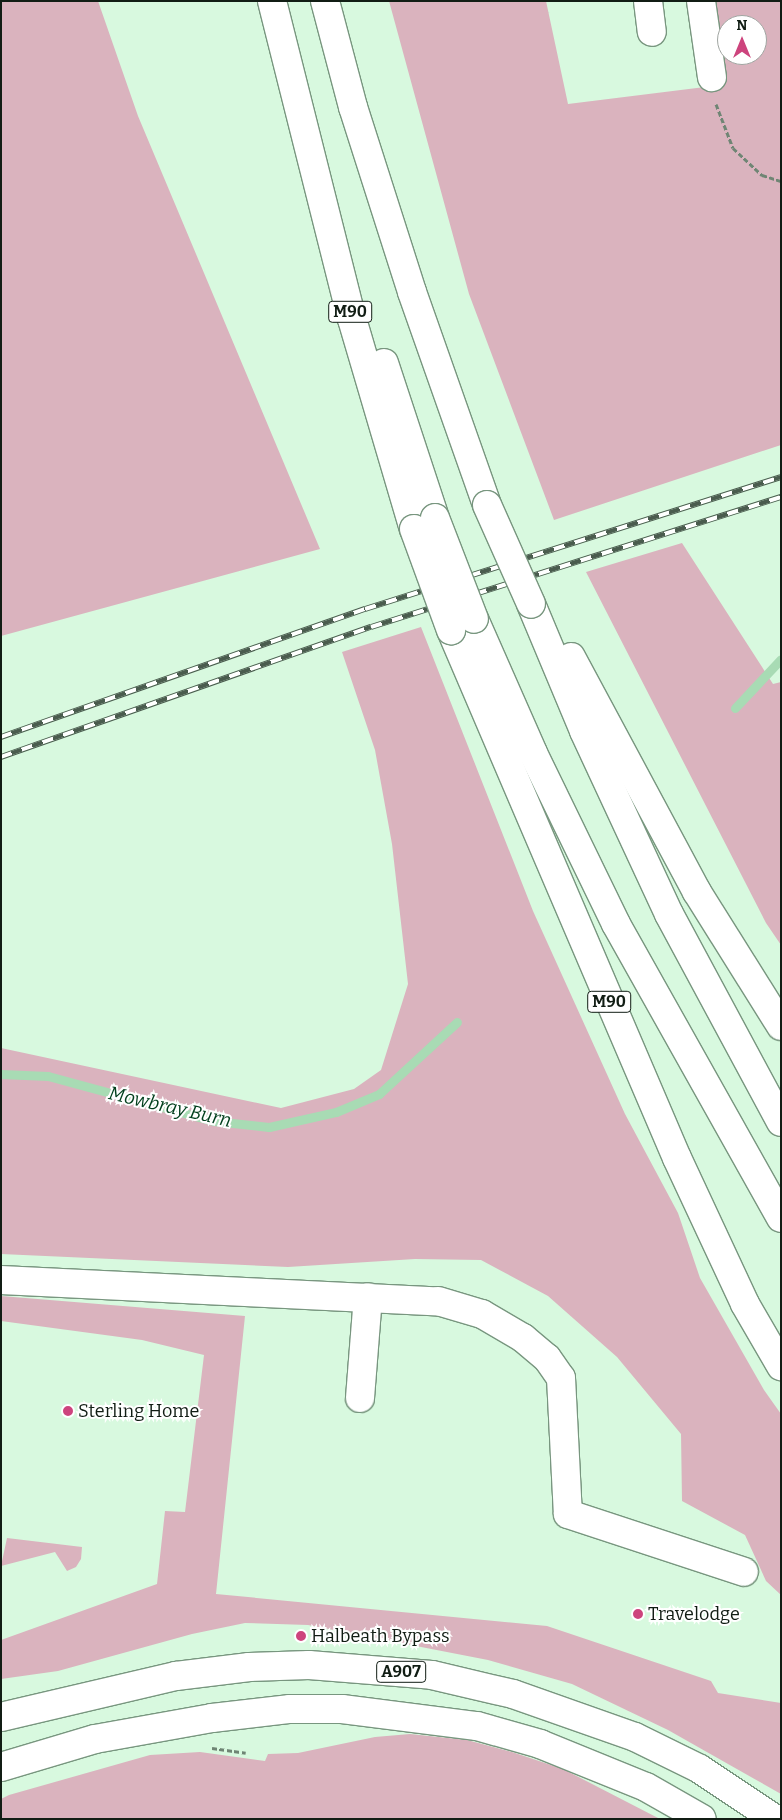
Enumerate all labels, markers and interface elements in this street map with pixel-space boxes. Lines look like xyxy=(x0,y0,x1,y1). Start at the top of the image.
north arrow xyxy=(717,15,767,65)
text: N xyxy=(737,17,747,34)
road number: M90 xyxy=(328,298,372,326)
road number: M90 xyxy=(586,989,632,1016)
water label: Mowbray Burn xyxy=(106,1082,234,1132)
place label: Sterling Home xyxy=(78,1400,199,1422)
marker: Sterling Home xyxy=(62,1405,74,1417)
place label: Travelodge xyxy=(648,1603,740,1625)
marker: Travelodge xyxy=(632,1608,644,1620)
place label: Halbeath Bypass xyxy=(311,1625,450,1647)
marker: Halbeath Bypass xyxy=(295,1630,307,1642)
road number: A907 xyxy=(376,1658,426,1685)

